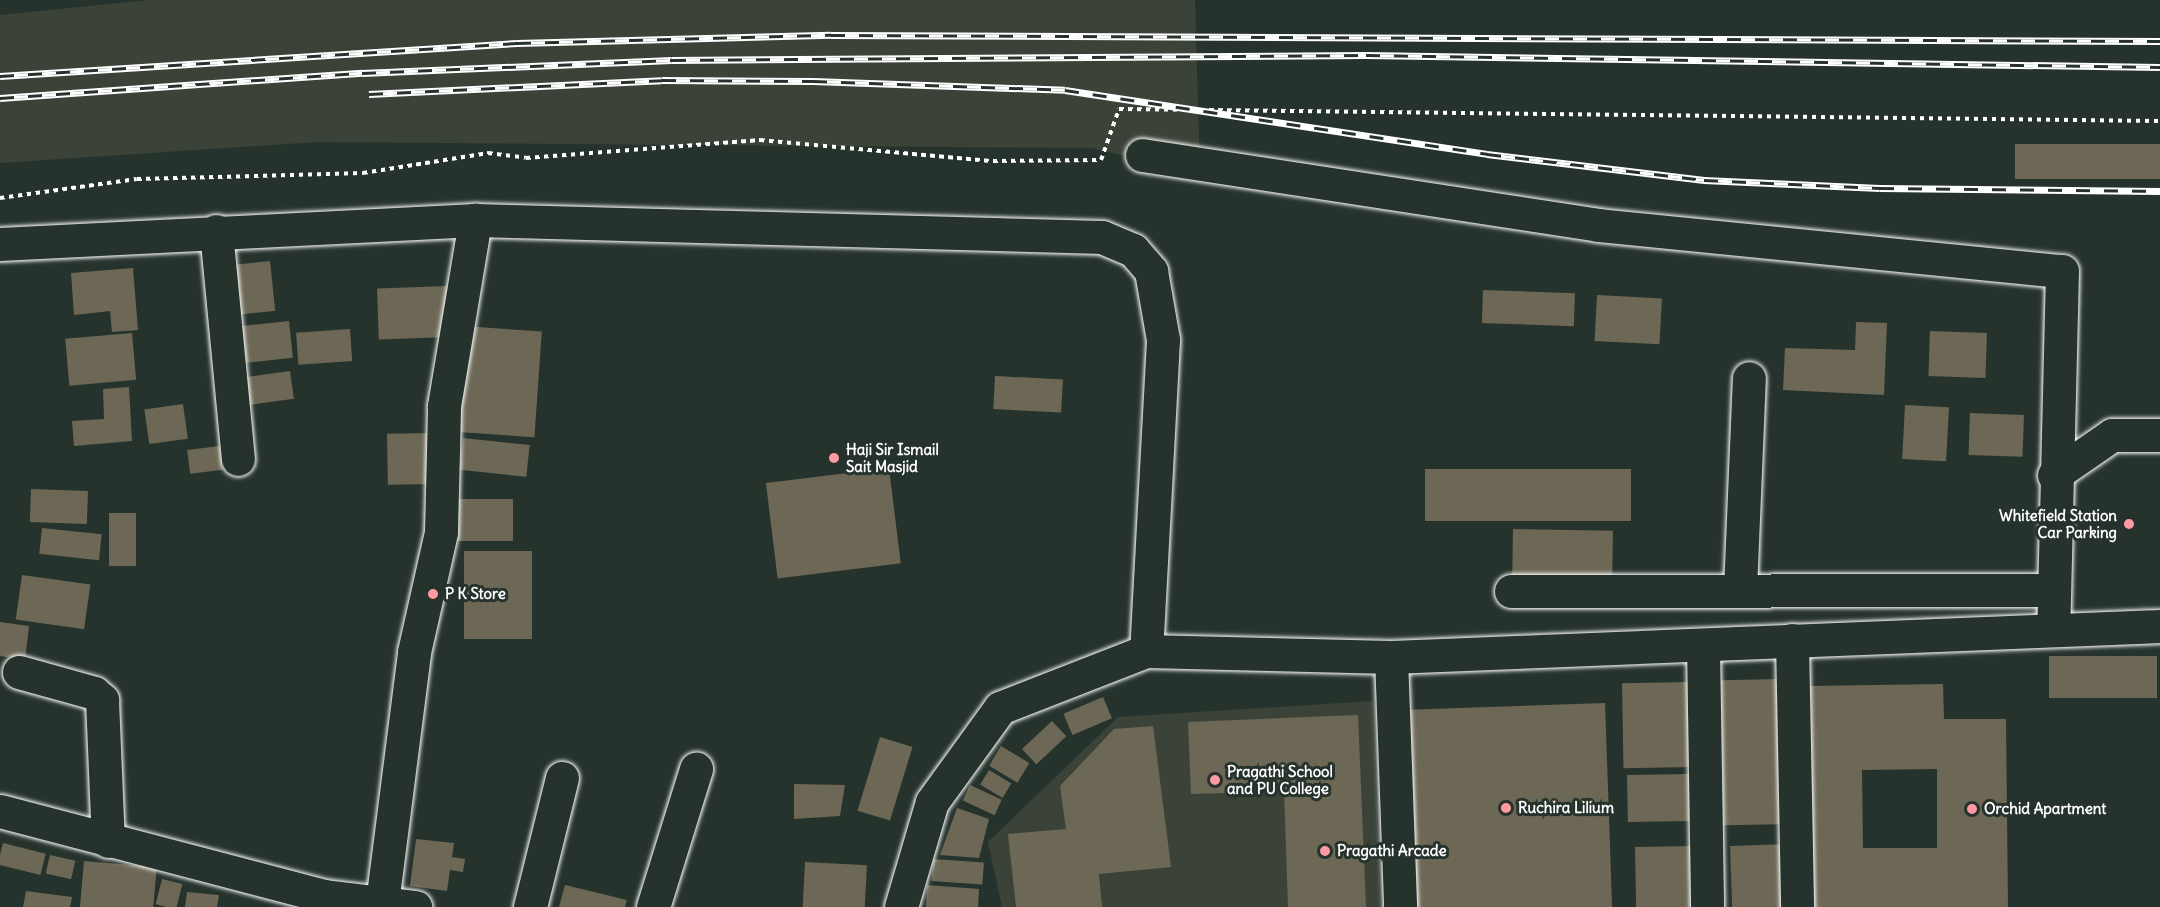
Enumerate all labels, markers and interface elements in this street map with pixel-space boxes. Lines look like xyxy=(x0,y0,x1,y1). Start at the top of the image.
place label: Haji Sir Ismail Sait Masjid xyxy=(846,440,939,475)
marker: Haji Sir Ismail Sait Masjid xyxy=(827,451,841,465)
place label: Whitefield Station Car Parking xyxy=(1999,506,2117,541)
marker: Whitefield Station Car Parking xyxy=(2122,517,2136,531)
place label: P K Store xyxy=(445,585,506,603)
marker: P K Store xyxy=(426,587,440,601)
place label: Pragathi School and PU College xyxy=(1227,762,1333,797)
marker: Pragathi School and PU College xyxy=(1208,773,1222,787)
place label: Ruchira Lilium xyxy=(1518,799,1614,817)
place label: Orchid Apartment xyxy=(1984,800,2106,818)
marker: Ruchira Lilium xyxy=(1499,801,1513,815)
marker: Orchid Apartment xyxy=(1965,802,1979,816)
place label: Pragathi Arcade xyxy=(1337,842,1447,860)
marker: Pragathi Arcade xyxy=(1318,844,1332,858)

